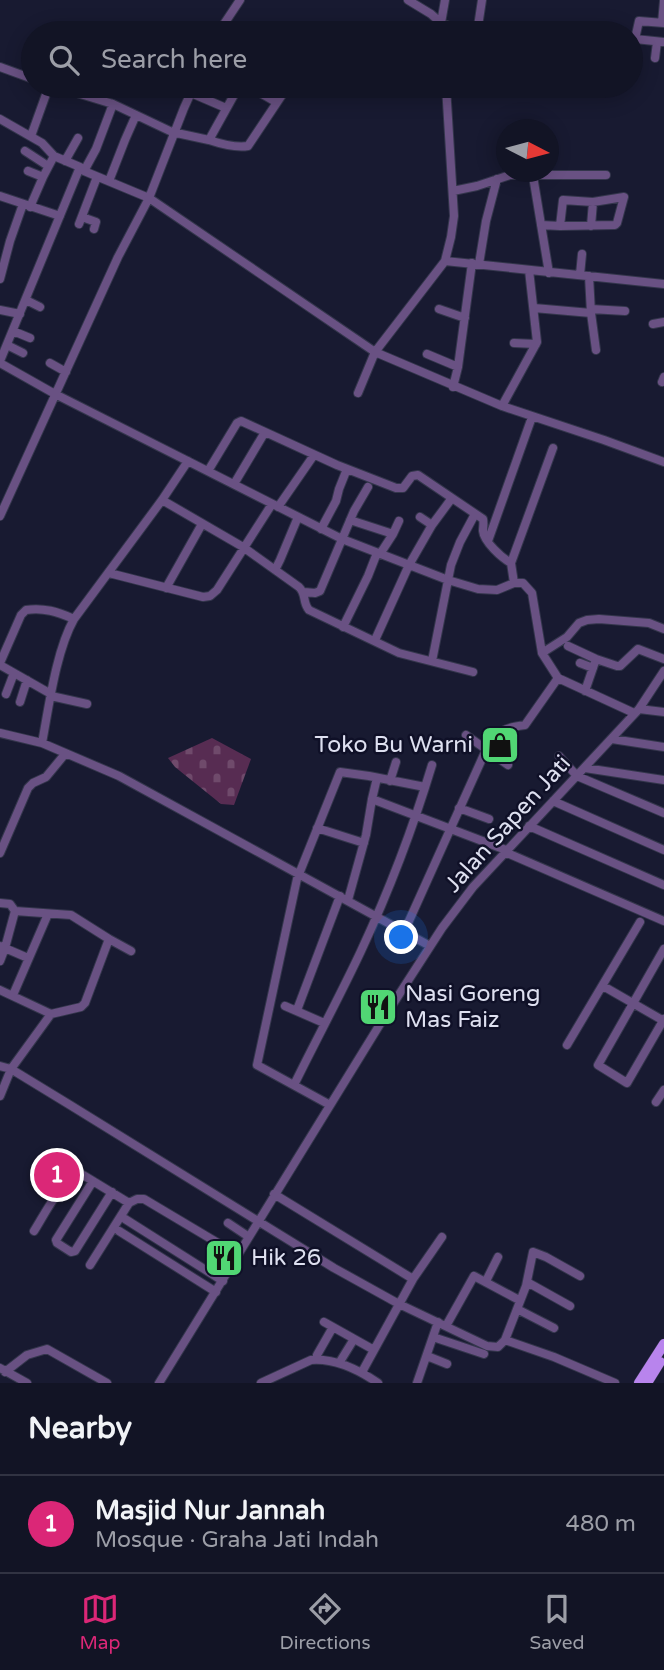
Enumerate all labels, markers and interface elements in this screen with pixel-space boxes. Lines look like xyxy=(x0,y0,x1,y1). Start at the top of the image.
search box xyxy=(21,21,643,98)
icon: search xyxy=(45,41,83,79)
text: Search here xyxy=(101,44,247,75)
north arrow xyxy=(496,119,559,182)
shop icon: Toko Bu Warni xyxy=(479,724,521,766)
place label: Toko Bu Warni xyxy=(315,731,473,759)
street label: Jalan Sapen Jati xyxy=(439,750,577,898)
your location xyxy=(384,920,418,954)
place label: Nasi Goreng Mas Faiz xyxy=(405,980,541,1034)
restaurant icon: Nasi Goreng Mas Faiz xyxy=(357,986,399,1028)
pin: 1 xyxy=(34,1149,80,1201)
restaurant icon: Hik 26 xyxy=(203,1237,245,1279)
place label: Hik 26 xyxy=(251,1244,321,1272)
text: Nearby xyxy=(28,1410,132,1447)
text: Masjid Nur Jannah xyxy=(95,1495,325,1526)
text: 1 xyxy=(44,1510,58,1538)
text: 480 m xyxy=(566,1510,636,1538)
text: Mosque · Graha Jati Indah xyxy=(95,1526,379,1554)
tab: Map xyxy=(80,1590,121,1654)
tab: Directions xyxy=(280,1590,371,1654)
tab: Saved xyxy=(530,1590,584,1654)

